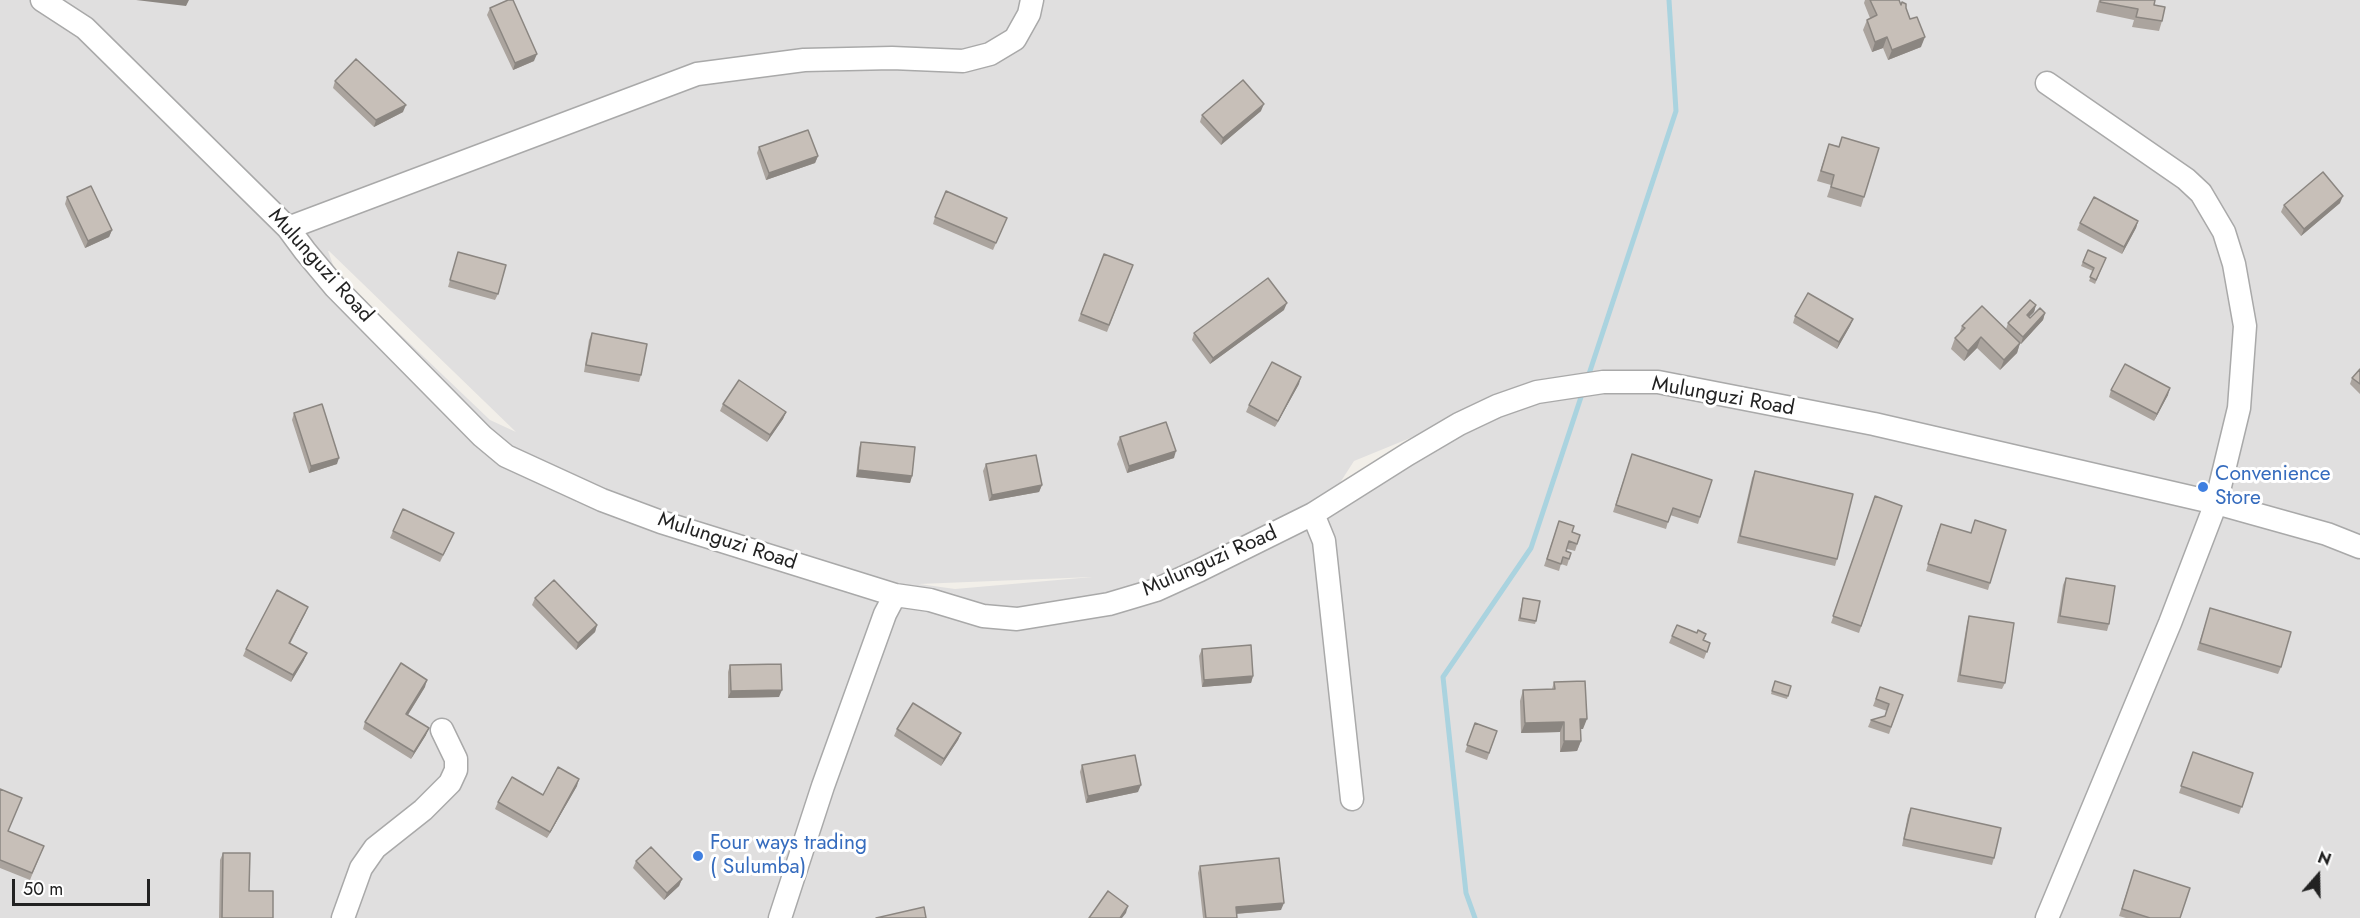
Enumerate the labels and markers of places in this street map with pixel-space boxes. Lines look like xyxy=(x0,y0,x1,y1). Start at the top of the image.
place label: Convenience Store xyxy=(2215,462,2331,512)
marker: Convenience Store xyxy=(2196,480,2210,494)
place label: Four ways trading ( Sulumba) xyxy=(710,831,867,881)
marker: Four ways trading ( Sulumba) xyxy=(691,849,705,863)

